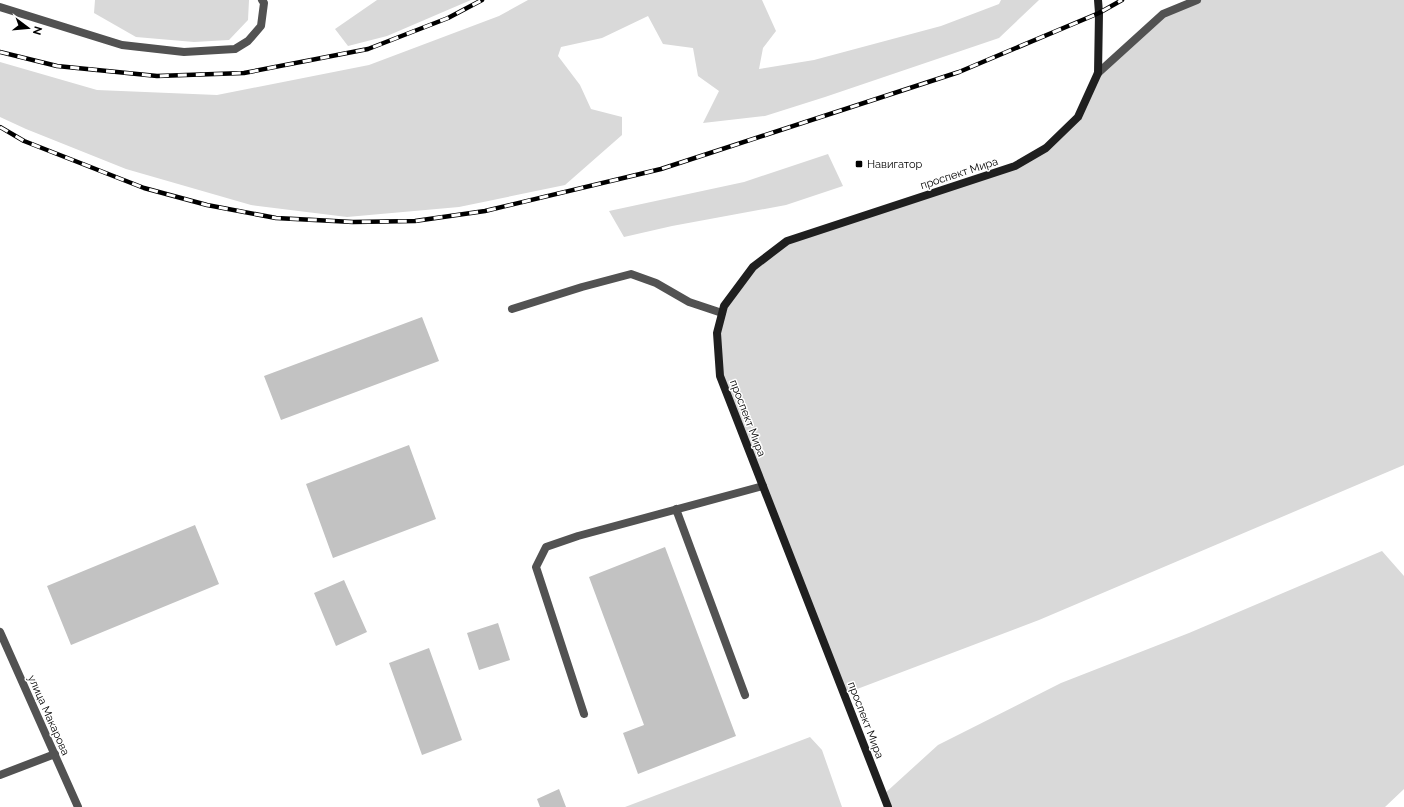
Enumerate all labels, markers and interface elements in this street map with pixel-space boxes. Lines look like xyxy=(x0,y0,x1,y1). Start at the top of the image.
north arrow xyxy=(8,8,48,48)
text: N xyxy=(30,25,45,36)
street label: проспект Мира xyxy=(919,155,1000,192)
place label: Навигатор xyxy=(867,158,923,171)
marker: Навигатор xyxy=(854,159,864,169)
street label: проспект Мира xyxy=(727,378,768,458)
street label: улица Макарова xyxy=(25,673,72,757)
street label: проспект Мира xyxy=(845,680,886,760)

